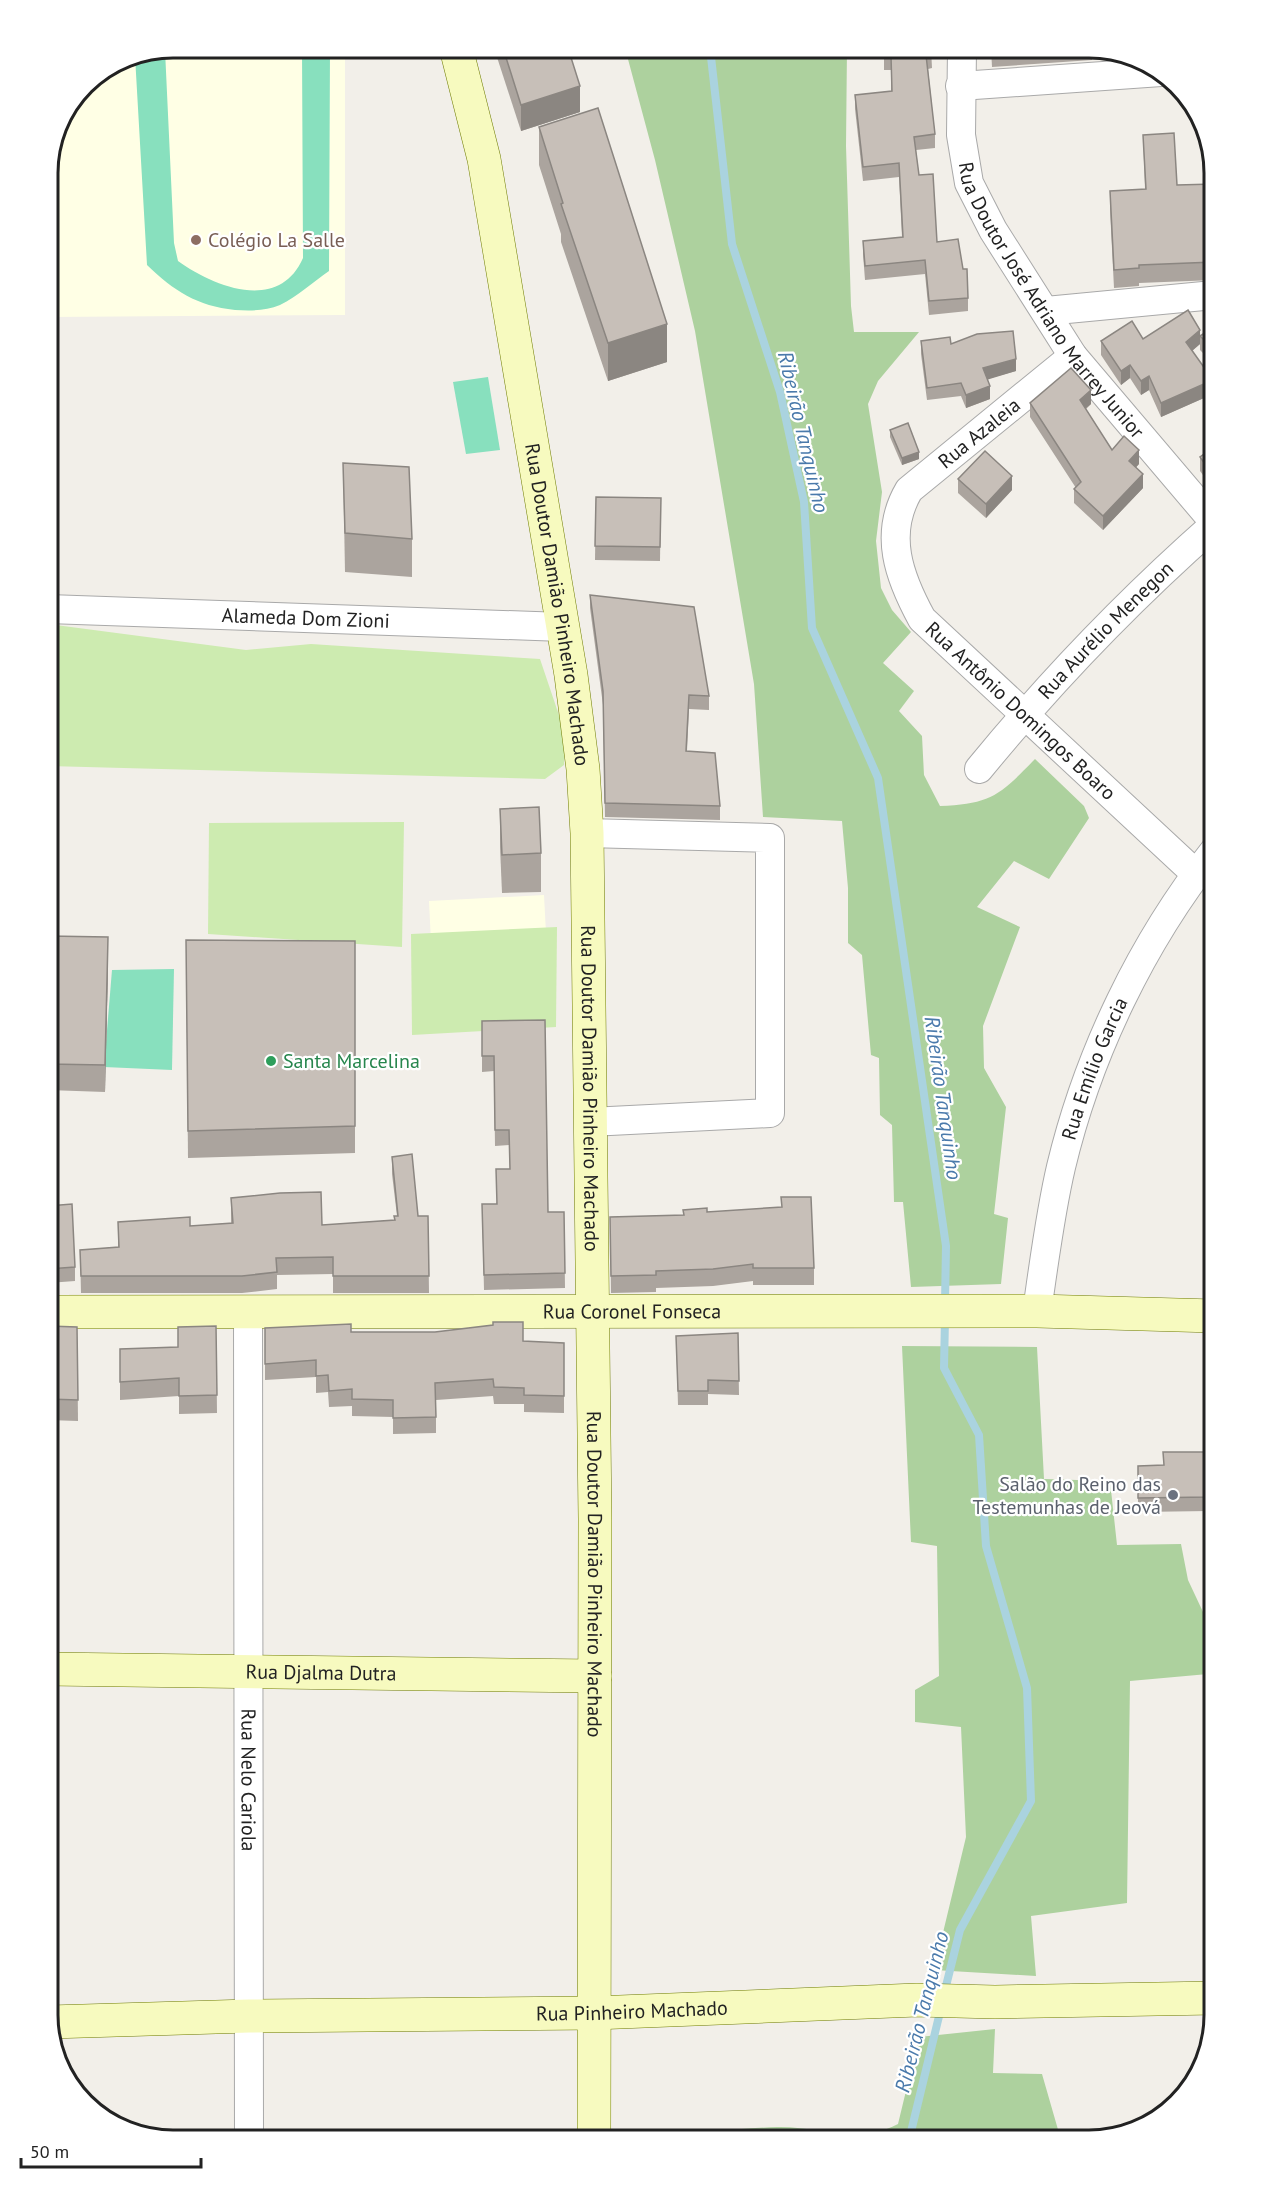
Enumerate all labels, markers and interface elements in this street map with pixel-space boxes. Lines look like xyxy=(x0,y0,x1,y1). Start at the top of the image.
street label: Rua Doutor José Adriano Marrey Junior xyxy=(953,160,1150,444)
place label: Colégio La Salle xyxy=(208,227,345,253)
marker: Colégio La Salle xyxy=(189,233,203,247)
water label: Ribeirão Tanquinho xyxy=(772,348,835,515)
street label: Rua Azaleia xyxy=(933,392,1025,474)
street label: Rua Doutor Damião Pinheiro Machado xyxy=(519,441,595,767)
street label: Rua Aurélio Menegon xyxy=(1032,556,1179,704)
street label: Alameda Dom Zioni xyxy=(221,602,390,634)
street label: Rua Antônio Domingos Boaro xyxy=(920,616,1121,806)
street label: Rua Doutor Damião Pinheiro Machado xyxy=(575,925,605,1252)
street label: Rua Emílio Garcia xyxy=(1056,993,1133,1143)
water label: Ribeirão Tanquinho xyxy=(919,1014,968,1181)
place label: Santa Marcelina xyxy=(283,1048,420,1074)
marker: Santa Marcelina xyxy=(264,1054,278,1068)
street label: Rua Coronel Fonseca xyxy=(543,1298,721,1324)
street label: Rua Doutor Damião Pinheiro Machado xyxy=(581,1411,608,1738)
place label: Salão do Reino das Testemunhas de Jeová xyxy=(973,1471,1161,1520)
marker: Salão do Reino das Testemunhas de Jeová xyxy=(1166,1488,1180,1502)
street label: Rua Djalma Dutra xyxy=(245,1659,397,1686)
street label: Rua Nelo Cariola xyxy=(235,1708,262,1852)
water label: Ribeirão Tanquinho xyxy=(888,1929,955,2095)
street label: Rua Pinheiro Machado xyxy=(536,1995,728,2027)
scale bar xyxy=(21,2131,201,2169)
text: 50 m xyxy=(30,2140,69,2163)

